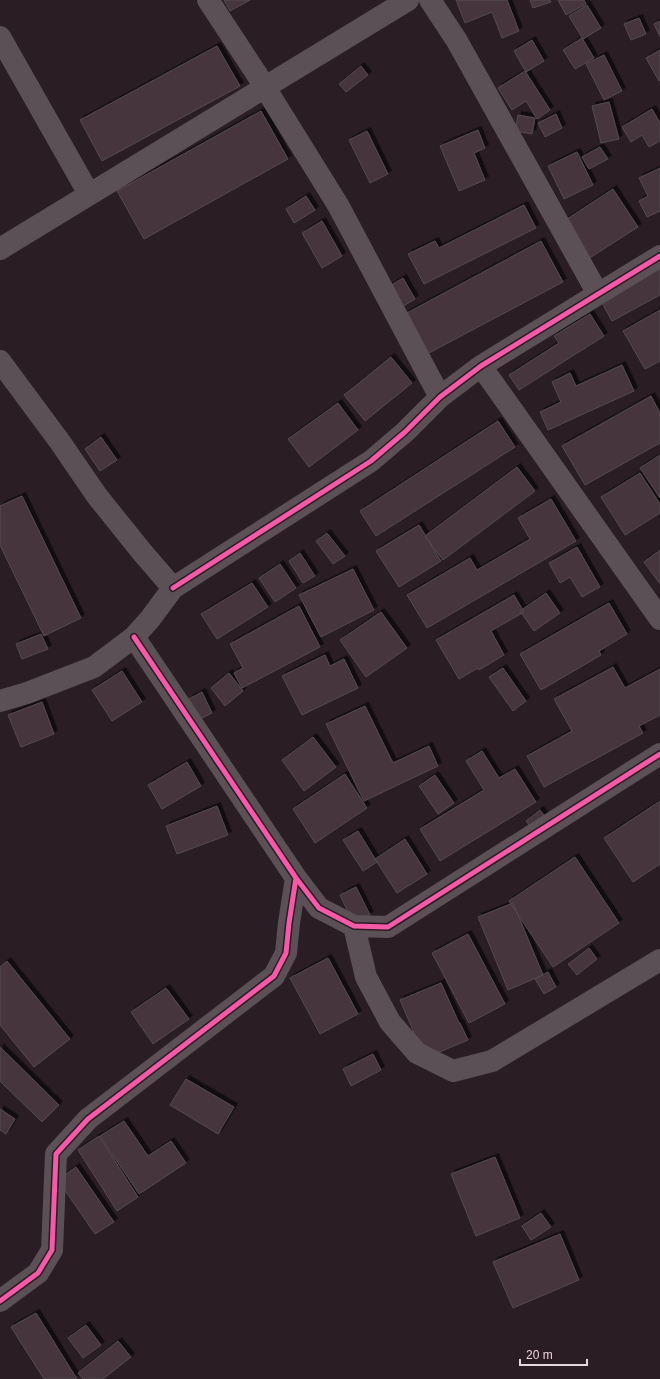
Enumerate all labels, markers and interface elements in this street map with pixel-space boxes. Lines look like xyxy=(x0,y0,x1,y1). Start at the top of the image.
scale bar xyxy=(520,1341,587,1367)
text: 20 m xyxy=(526,1348,553,1362)

